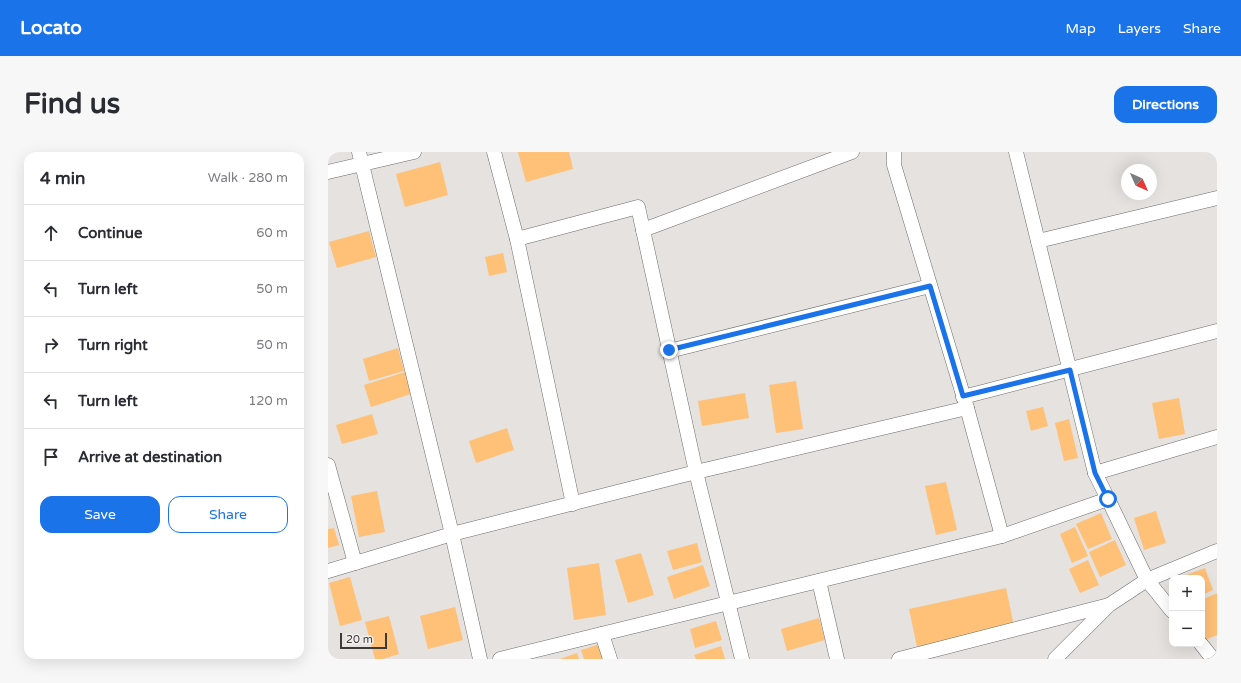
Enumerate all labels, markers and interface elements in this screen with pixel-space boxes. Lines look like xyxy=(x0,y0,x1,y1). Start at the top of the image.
text: Locato xyxy=(20,17,82,39)
text: Map xyxy=(1066,20,1096,37)
text: Layers xyxy=(1118,20,1161,37)
text: Share xyxy=(1183,20,1221,37)
button: Directions xyxy=(1114,86,1217,123)
text: Find us xyxy=(24,87,120,121)
north arrow xyxy=(1121,164,1157,200)
text: 4 min xyxy=(40,168,85,189)
text: Walk · 280 m xyxy=(208,170,288,186)
icon: ahead xyxy=(40,222,62,244)
text: Continue xyxy=(78,224,142,242)
text: 60 m xyxy=(256,225,288,241)
icon: left xyxy=(40,278,62,300)
text: Turn left xyxy=(78,280,138,298)
text: 50 m xyxy=(256,281,288,297)
icon: right xyxy=(40,334,62,356)
text: Turn right xyxy=(78,336,148,354)
text: 50 m xyxy=(256,337,288,353)
route end xyxy=(660,341,678,359)
icon: left xyxy=(40,390,62,412)
text: Turn left xyxy=(78,392,138,410)
text: 120 m xyxy=(248,393,288,409)
icon: arrive xyxy=(40,446,62,468)
text: Arrive at destination xyxy=(78,448,222,466)
route start xyxy=(1099,490,1117,508)
button: Save xyxy=(40,496,160,533)
button: Share xyxy=(168,496,288,533)
map controls xyxy=(1169,575,1205,647)
button: + xyxy=(1169,575,1205,611)
button: − xyxy=(1169,611,1205,647)
scale bar xyxy=(340,631,387,650)
text: 20 m xyxy=(346,633,373,646)

